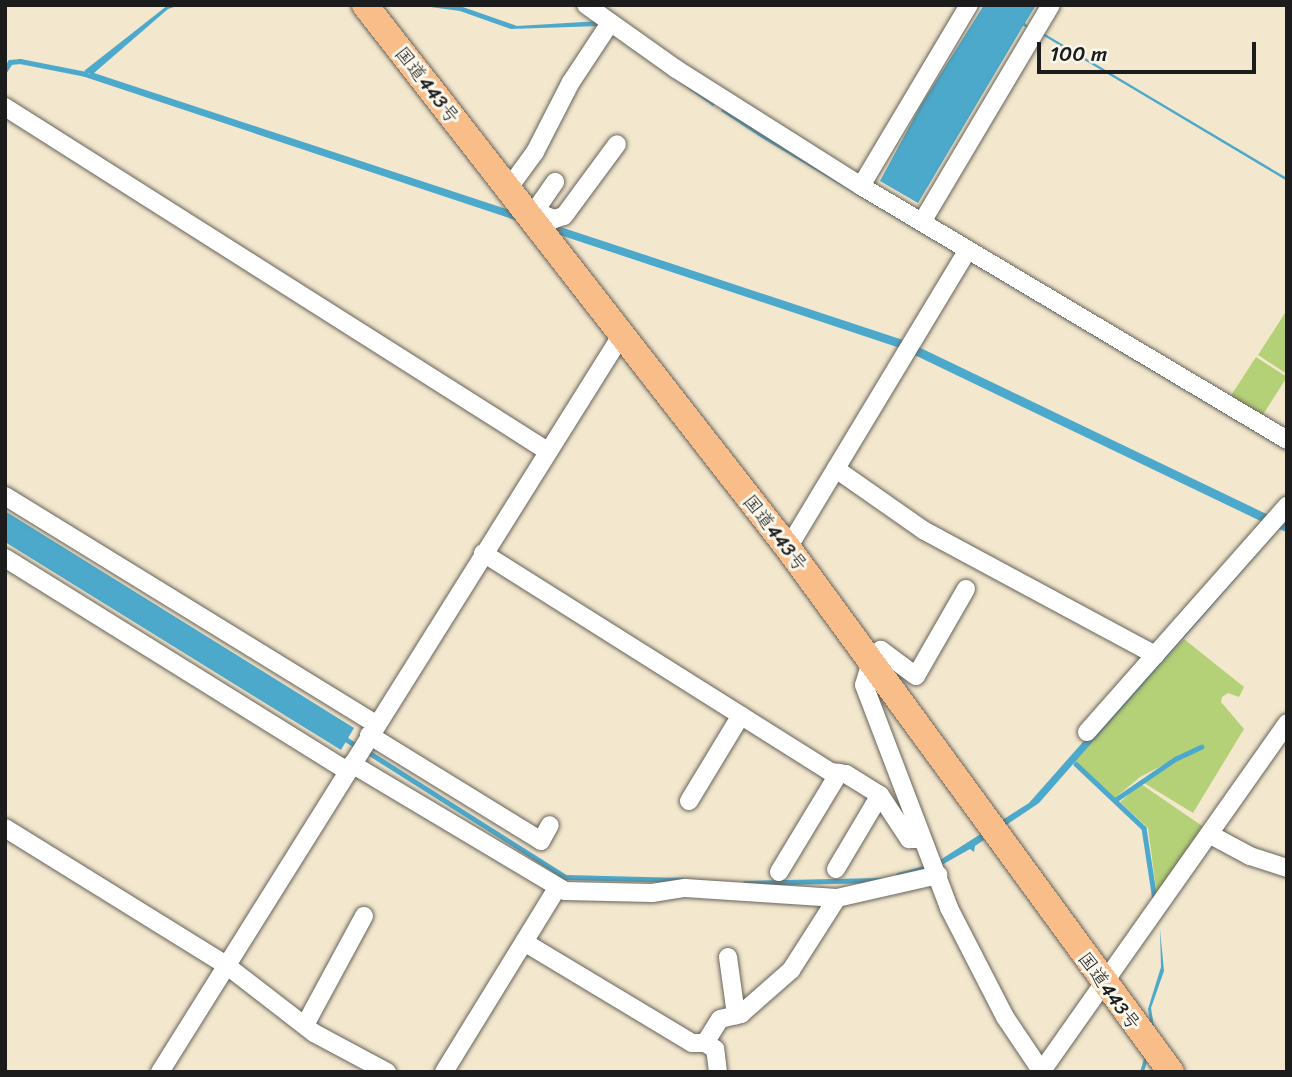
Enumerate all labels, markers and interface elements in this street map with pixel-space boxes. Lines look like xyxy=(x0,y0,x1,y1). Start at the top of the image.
scale bar xyxy=(1040,28,1259,72)
text: 100 m xyxy=(1050,35,1107,73)
street label: 国道443号 xyxy=(390,42,464,128)
street label: 国道443号 xyxy=(738,490,812,576)
street label: 国道443号 xyxy=(1073,947,1145,1035)

